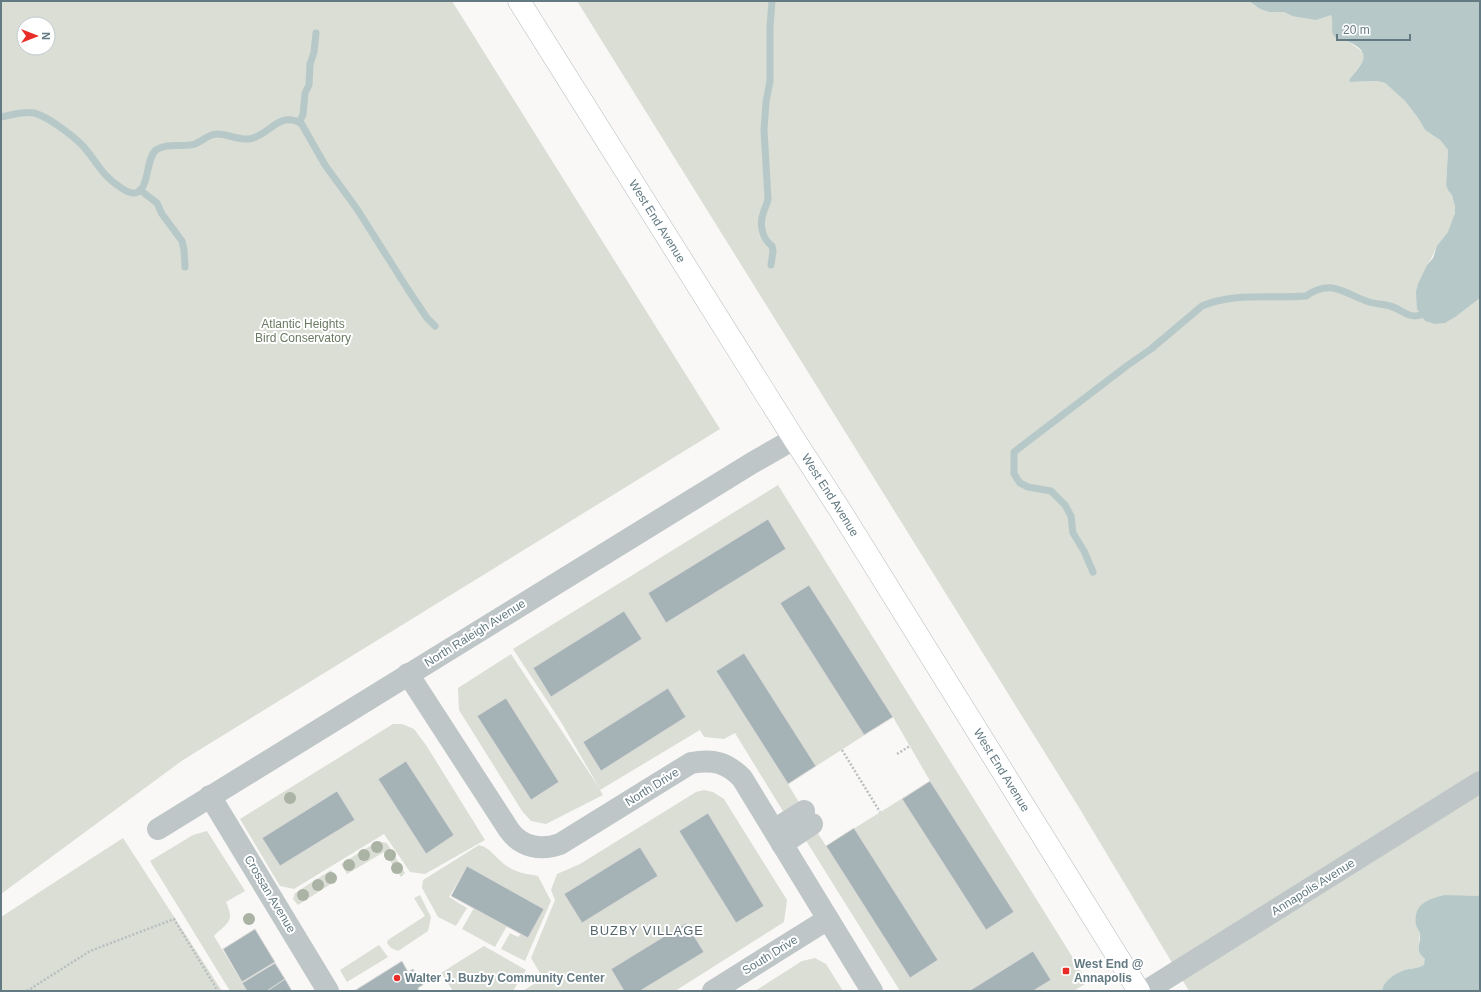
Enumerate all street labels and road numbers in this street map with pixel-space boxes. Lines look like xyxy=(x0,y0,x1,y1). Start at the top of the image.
street label: West End Avenue xyxy=(626,177,689,265)
street label: West End Avenue xyxy=(799,451,862,539)
street label: North Raleigh Avenue xyxy=(422,596,528,670)
street label: West End Avenue xyxy=(971,726,1033,814)
street label: North Drive xyxy=(623,765,682,809)
street label: Crossan Avenue xyxy=(241,853,299,936)
street label: Annapolis Avenue xyxy=(1269,855,1358,918)
street label: South Drive xyxy=(740,932,801,978)

